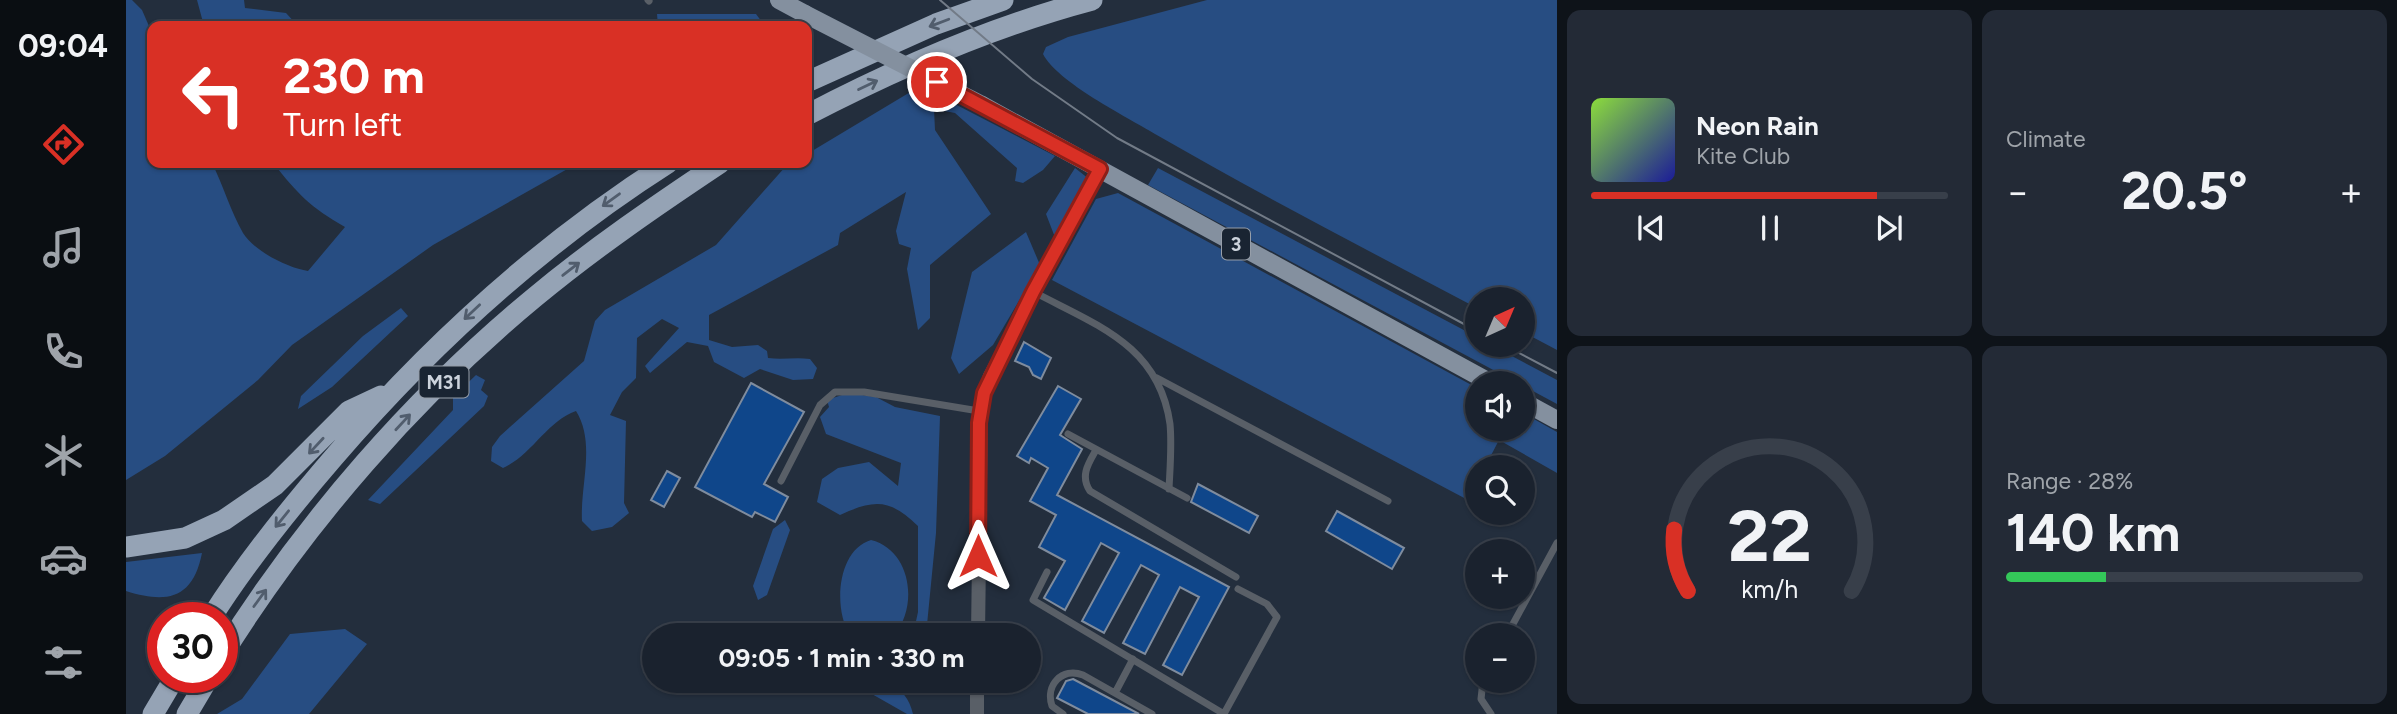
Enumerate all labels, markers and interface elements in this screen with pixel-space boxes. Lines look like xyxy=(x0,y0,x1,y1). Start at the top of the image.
one-way arrow xyxy=(929,18,951,31)
text: 09:04 xyxy=(18,27,108,65)
text: 230 m xyxy=(283,46,425,105)
icon: left xyxy=(168,49,259,140)
pin xyxy=(907,52,967,112)
icon: arrive xyxy=(918,63,956,101)
one-way arrow xyxy=(857,77,878,91)
text: Turn left xyxy=(283,106,402,144)
text: Neon Rain xyxy=(1696,110,1819,142)
icon: directions xyxy=(39,120,88,169)
text: Climate xyxy=(2006,125,2085,153)
text: Kite Club xyxy=(1696,142,1790,170)
text: 20.5° xyxy=(2121,160,2248,222)
text: − xyxy=(2006,169,2030,215)
text: + xyxy=(2339,169,2363,215)
one-way arrow xyxy=(602,193,621,208)
icon: previous xyxy=(1632,209,1670,247)
icon: pause xyxy=(1751,209,1789,247)
icon: next xyxy=(1870,209,1908,247)
icon: music xyxy=(39,223,88,272)
road number: 3 xyxy=(1222,228,1250,260)
one-way arrow xyxy=(561,262,580,277)
north arrow xyxy=(1465,287,1535,357)
map controls xyxy=(1465,287,1535,693)
one-way arrow xyxy=(464,303,481,320)
icon: phone xyxy=(39,327,88,376)
road number: M31 xyxy=(420,366,468,398)
button: sound xyxy=(1465,371,1535,441)
one-way arrow xyxy=(395,414,412,431)
icon: climate xyxy=(39,431,88,480)
one-way arrow xyxy=(308,437,324,455)
button: search xyxy=(1465,455,1535,525)
text: Range · 28% xyxy=(2006,467,2133,495)
text: 22 xyxy=(1727,492,1812,579)
text: 140 km xyxy=(2006,502,2180,564)
one-way arrow xyxy=(274,509,290,527)
position arrow xyxy=(941,519,1015,593)
icon: car xyxy=(39,534,88,583)
button: + xyxy=(1465,539,1535,609)
text: km/h xyxy=(1741,574,1798,604)
one-way arrow xyxy=(252,589,267,608)
speed limit sign: 30 xyxy=(147,602,238,693)
button: − xyxy=(1465,623,1535,693)
icon: filters xyxy=(39,638,88,687)
text: 09:05 · 1 min · 330 m xyxy=(718,642,965,674)

